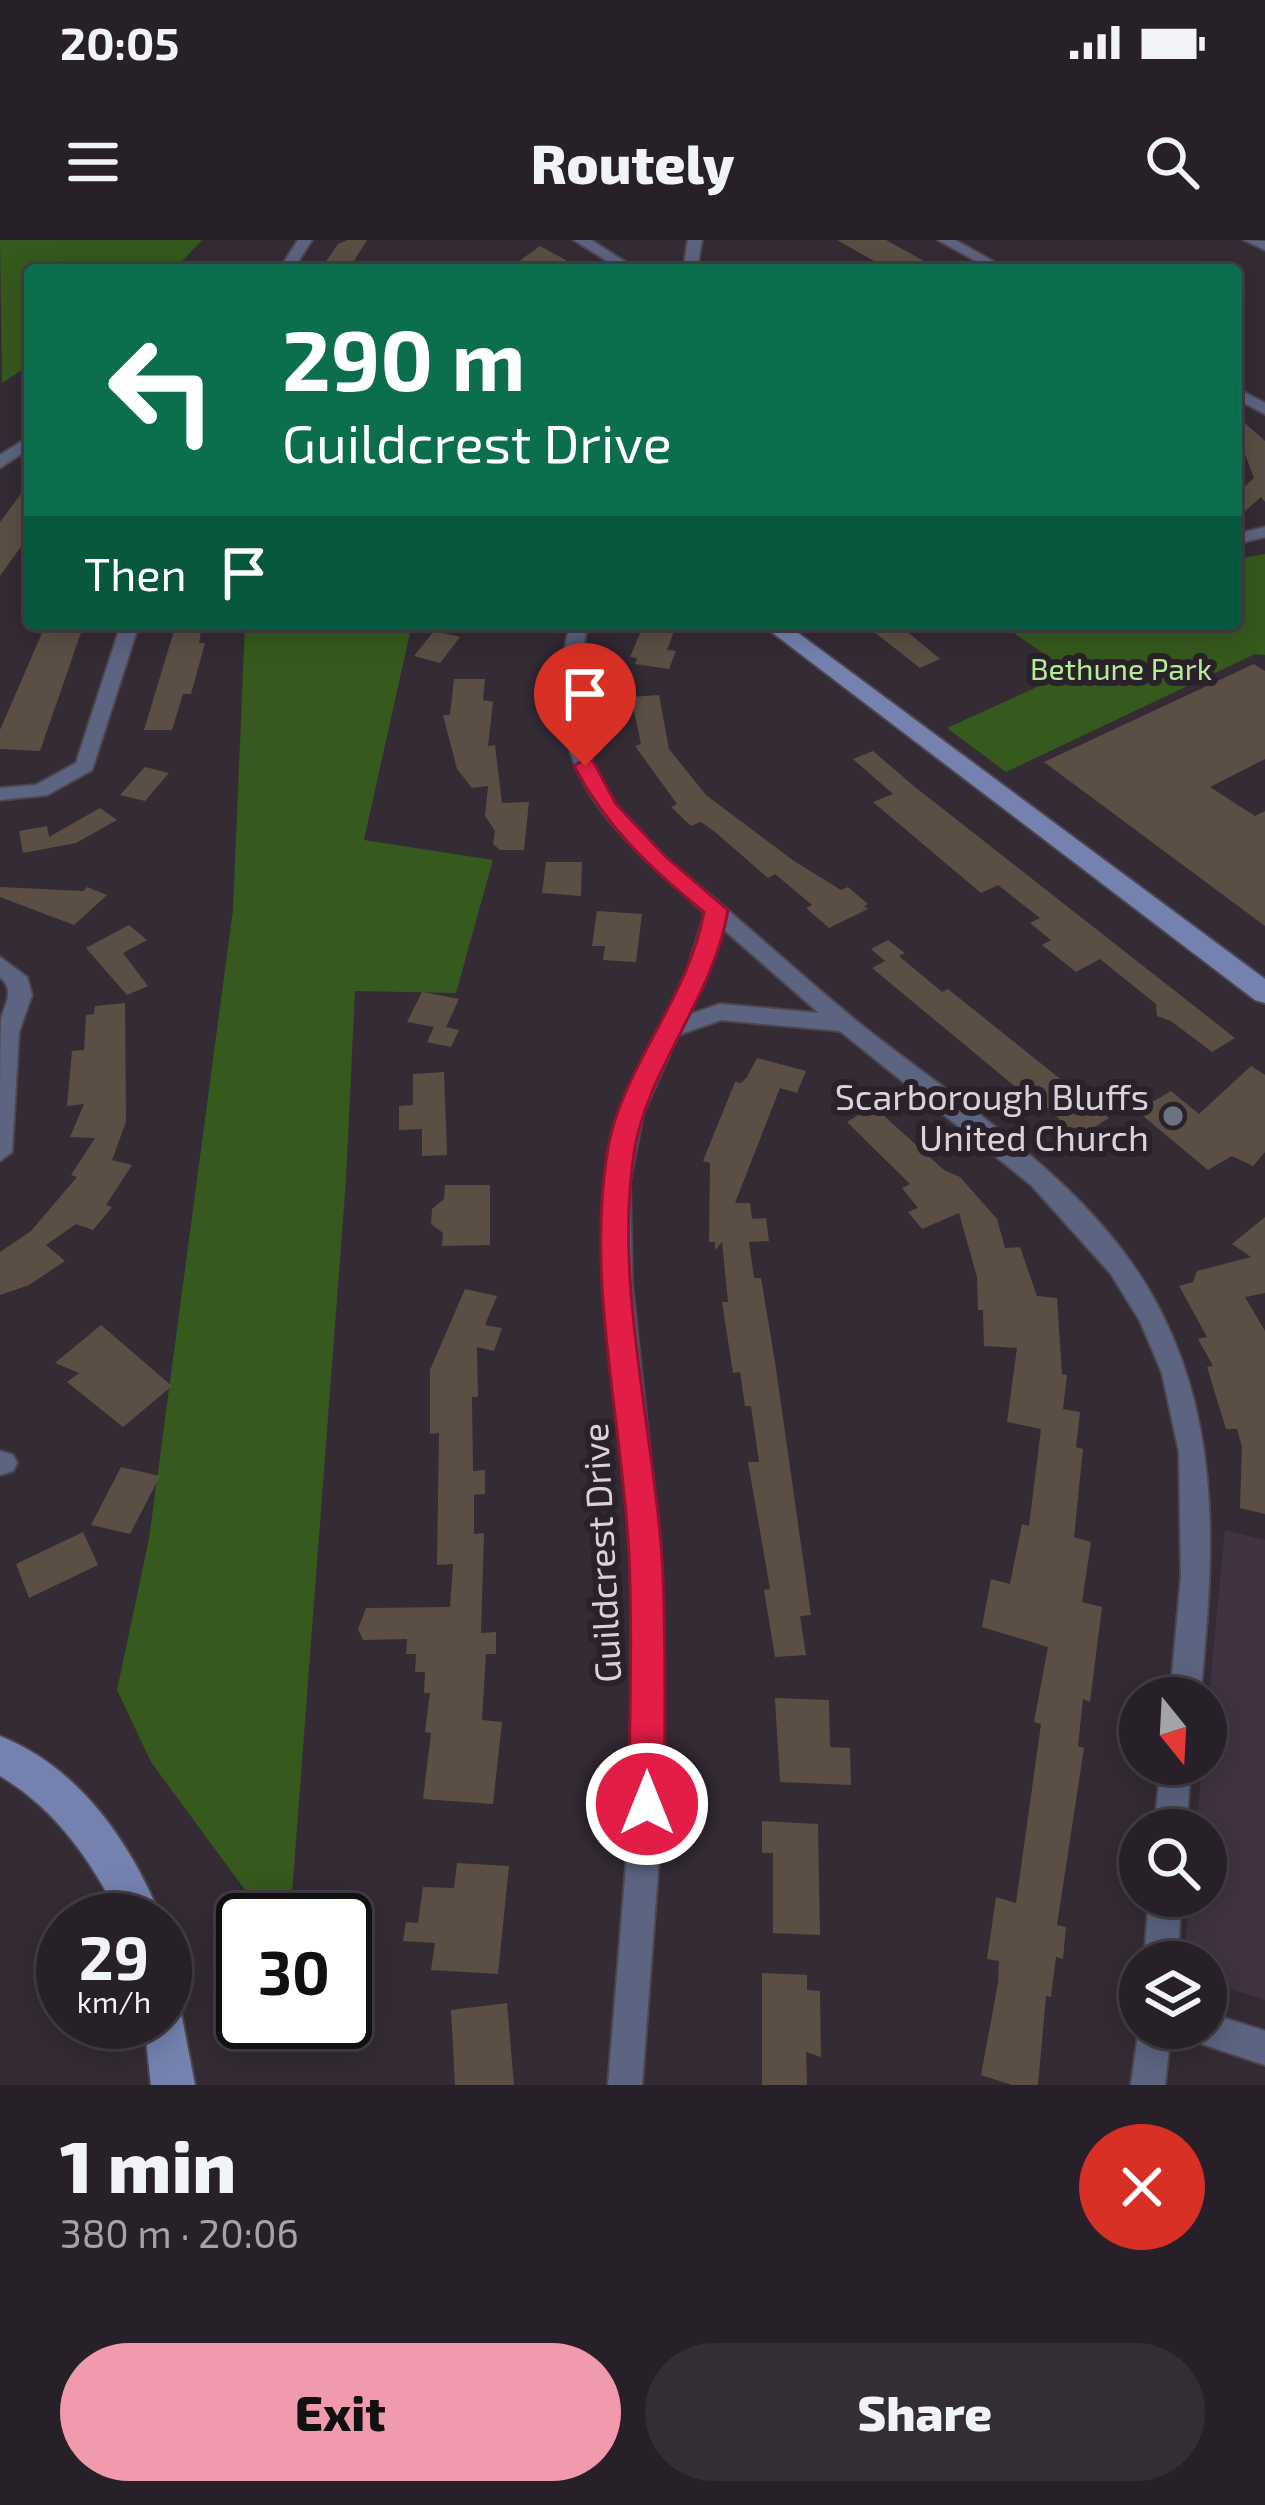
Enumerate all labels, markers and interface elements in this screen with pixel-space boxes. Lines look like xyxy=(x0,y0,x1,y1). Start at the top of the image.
text: 20:05 xyxy=(60,15,179,69)
icon: menu xyxy=(60,129,126,195)
icon: search xyxy=(1139,129,1205,195)
text: Routely xyxy=(531,130,734,195)
text: 290 m xyxy=(282,307,526,408)
icon: left xyxy=(84,312,240,468)
text: Guildcrest Drive xyxy=(282,409,672,474)
icon: arrive xyxy=(211,540,277,606)
text: Then xyxy=(84,546,187,600)
pin xyxy=(534,643,636,766)
park label: Bethune Park xyxy=(1030,650,1212,686)
icon: arrive xyxy=(552,661,618,727)
place label: Scarborough Bluffs United Church xyxy=(835,1074,1149,1158)
marker: Scarborough Bluffs United Church xyxy=(1160,1103,1186,1129)
street label: Guildcrest Drive xyxy=(572,1422,628,1684)
north arrow xyxy=(1119,1677,1227,1785)
map controls xyxy=(1119,1677,1227,2049)
position arrow xyxy=(584,1741,710,1867)
button: search xyxy=(1119,1809,1227,1917)
speed limit sign: 30 xyxy=(216,1893,372,2049)
text: 29 xyxy=(79,1920,149,1992)
button: layers xyxy=(1119,1941,1227,2049)
text: km/h xyxy=(77,1983,151,2019)
text: 1 min xyxy=(60,2121,236,2207)
button: close xyxy=(1079,2124,1205,2250)
text: 380 m · 20:06 xyxy=(60,2209,299,2256)
button: Exit xyxy=(60,2343,621,2481)
button: Share xyxy=(645,2343,1205,2481)

